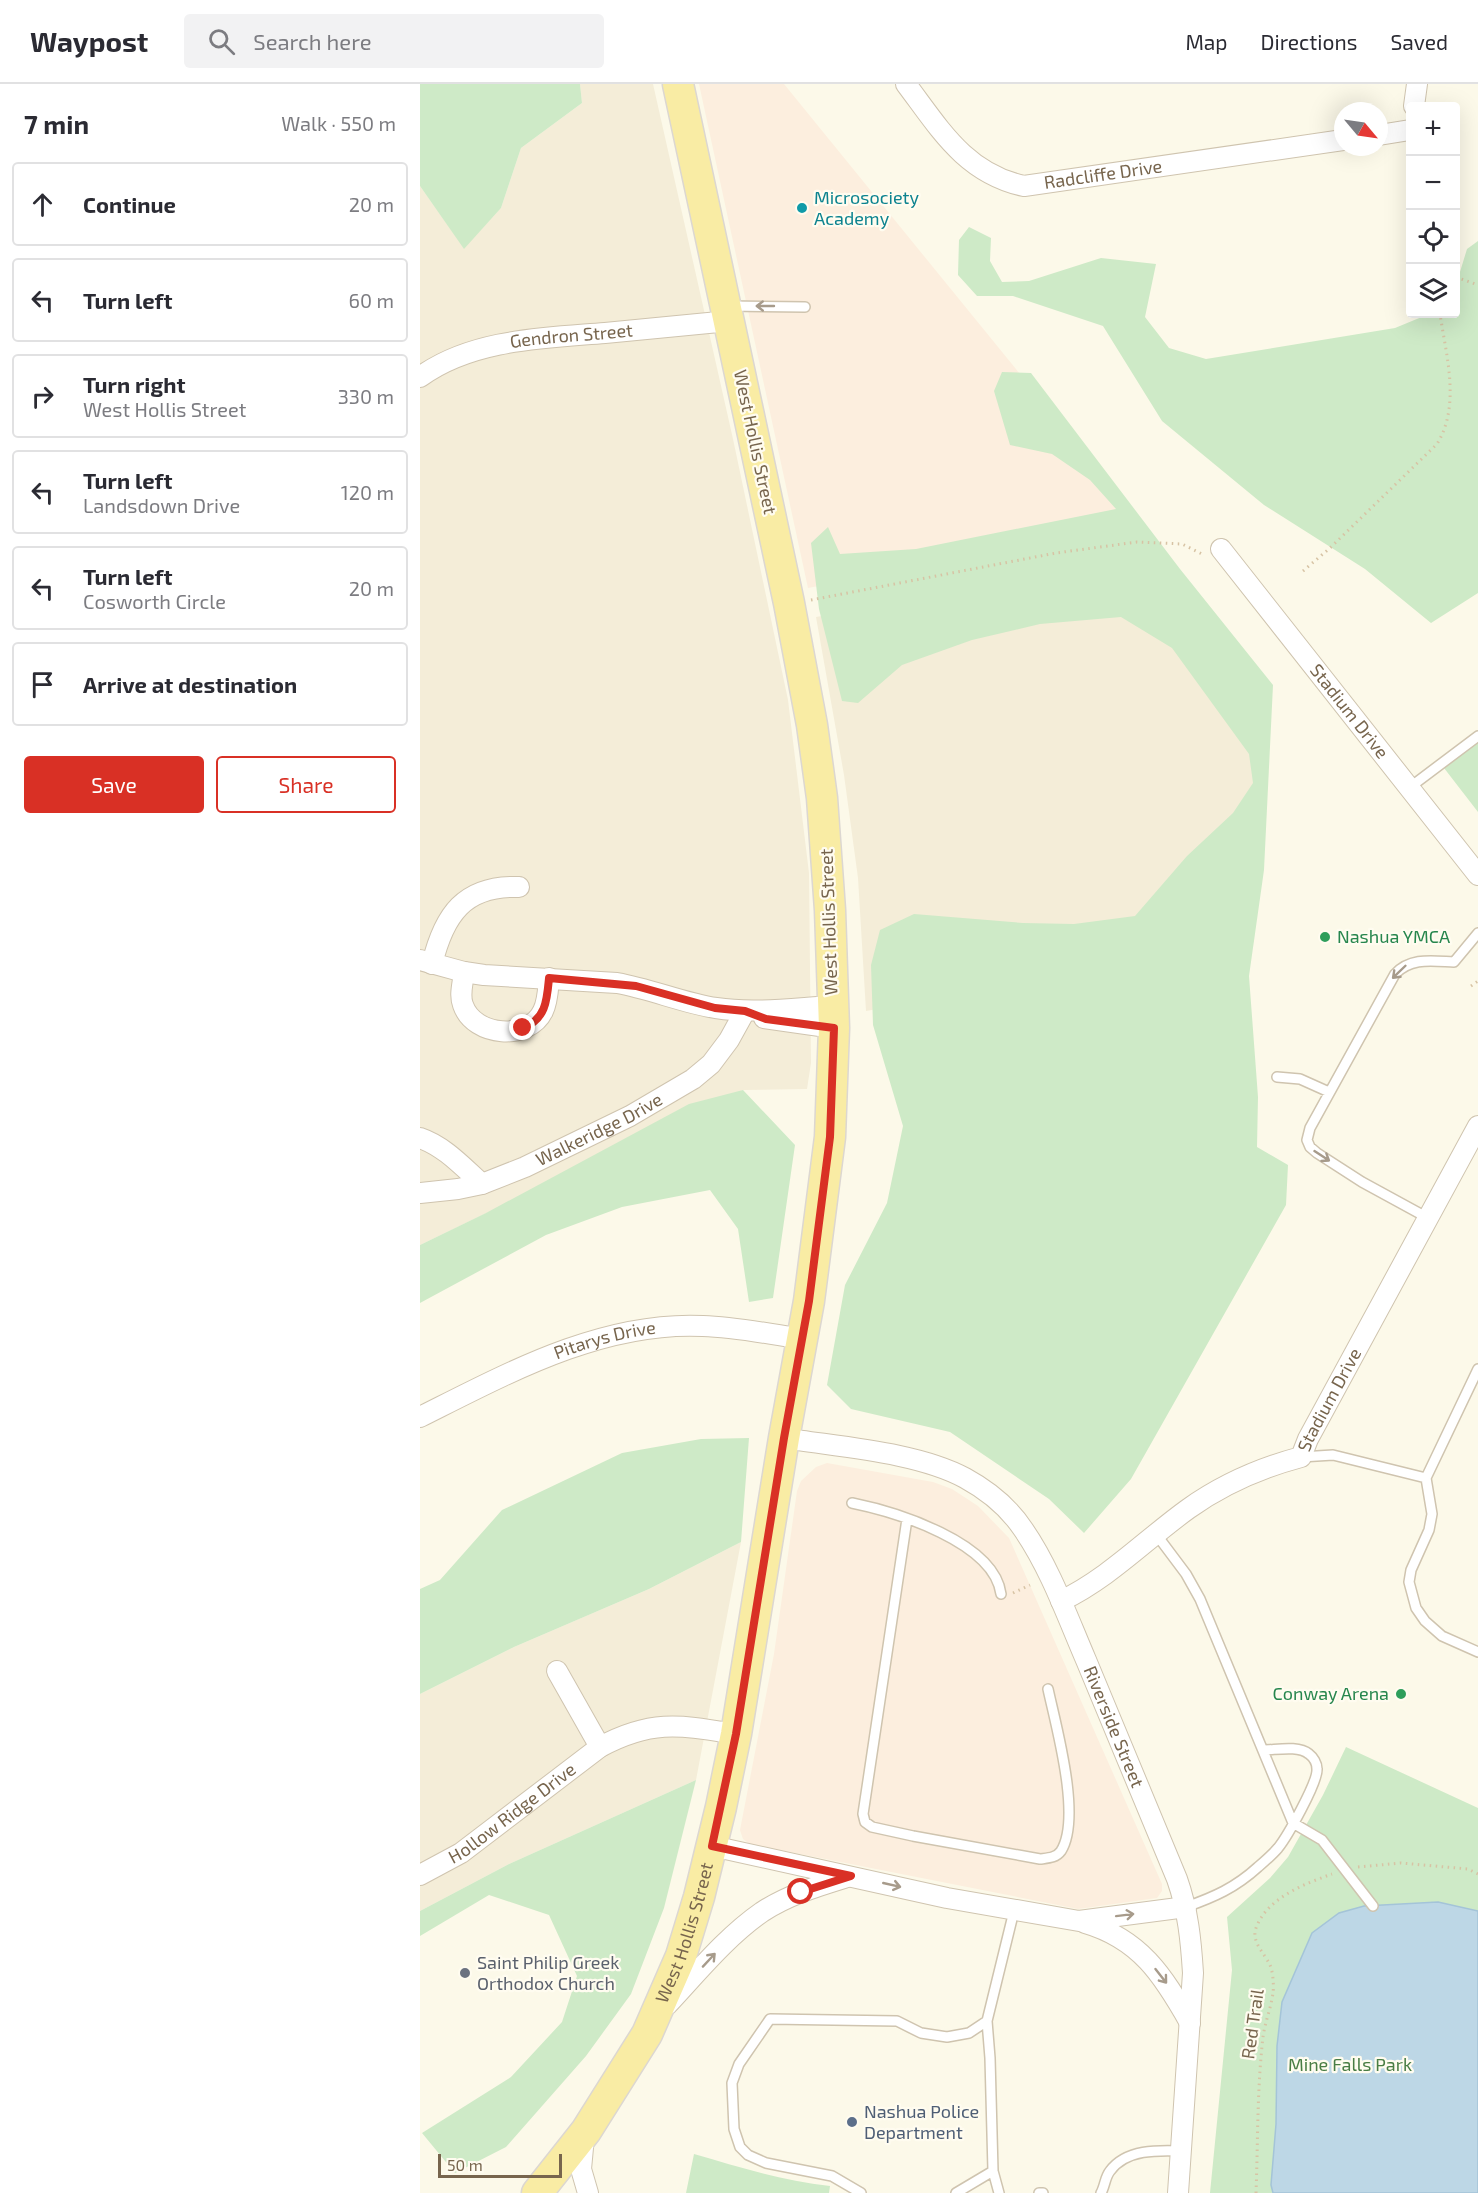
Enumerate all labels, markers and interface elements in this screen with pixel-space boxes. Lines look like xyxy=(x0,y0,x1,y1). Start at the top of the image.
search box xyxy=(184,14,604,68)
text: Waypost xyxy=(30,24,148,58)
icon: search xyxy=(205,25,238,58)
text: Search here xyxy=(253,28,372,54)
text: Map xyxy=(1185,29,1228,54)
text: Directions xyxy=(1261,29,1357,54)
text: Saved xyxy=(1390,29,1448,54)
north arrow xyxy=(1334,102,1388,156)
map controls xyxy=(1406,102,1460,318)
button: + xyxy=(1406,102,1460,156)
text: 7 min xyxy=(24,108,89,139)
text: Walk · 550 m xyxy=(281,111,396,135)
street label: Radcliffe Drive xyxy=(1042,154,1163,193)
button: − xyxy=(1406,156,1460,210)
place label: Microsociety Academy xyxy=(814,186,919,229)
icon: ahead xyxy=(26,188,59,221)
text: Continue xyxy=(83,191,176,217)
text: 20 m xyxy=(349,192,394,216)
marker: Microsociety Academy xyxy=(795,201,809,215)
button: locate xyxy=(1406,210,1460,264)
button: layers xyxy=(1406,264,1460,318)
icon: left xyxy=(26,284,59,317)
text: Turn left xyxy=(83,287,172,313)
text: 60 m xyxy=(349,288,394,312)
one-way arrow xyxy=(756,300,776,312)
street label: Gendron Street xyxy=(508,318,634,352)
street label: West Hollis Street xyxy=(730,368,782,516)
text: Turn right xyxy=(83,371,185,397)
icon: right xyxy=(26,380,59,413)
text: 330 m xyxy=(338,384,394,408)
text: West Hollis Street xyxy=(83,397,246,421)
text: Turn left xyxy=(83,467,172,493)
icon: left xyxy=(26,476,59,509)
text: 120 m xyxy=(341,480,394,504)
text: Landsdown Drive xyxy=(83,493,240,517)
text: Turn left xyxy=(83,563,172,589)
icon: left xyxy=(26,572,59,605)
text: 20 m xyxy=(349,576,394,600)
text: Cosworth Circle xyxy=(83,589,226,613)
street label: Stadium Drive xyxy=(1306,659,1394,763)
icon: arrive xyxy=(26,668,59,701)
text: Arrive at destination xyxy=(83,671,297,697)
button: Save xyxy=(24,756,204,813)
button: Share xyxy=(216,756,396,813)
street label: West Hollis Street xyxy=(814,848,842,996)
place label: Nashua YMCA xyxy=(1337,925,1451,947)
marker: Nashua YMCA xyxy=(1318,930,1332,944)
one-way arrow xyxy=(1392,964,1407,979)
route end xyxy=(509,1014,535,1040)
street label: Walkeridge Drive xyxy=(532,1087,666,1170)
one-way arrow xyxy=(1313,1150,1330,1162)
street label: Pitarys Drive xyxy=(550,1316,657,1363)
street label: Stadium Drive xyxy=(1292,1344,1365,1454)
street label: Riverside Street xyxy=(1080,1662,1149,1791)
place label: Conway Arena xyxy=(1273,1682,1389,1704)
marker: Conway Arena xyxy=(1394,1687,1408,1701)
street label: Hollow Ridge Drive xyxy=(444,1758,580,1868)
street label: West Hollis Street xyxy=(650,1860,717,2006)
route start xyxy=(787,1878,813,1904)
one-way arrow xyxy=(882,1879,901,1891)
one-way arrow xyxy=(1115,1909,1135,1920)
place label: Saint Philip Greek Orthodox Church xyxy=(477,1951,619,1994)
one-way arrow xyxy=(702,1953,716,1968)
marker: Saint Philip Greek Orthodox Church xyxy=(458,1966,472,1980)
one-way arrow xyxy=(1154,1967,1167,1983)
street label: Red Trail xyxy=(1236,1987,1268,2060)
park label: Mine Falls Park xyxy=(1288,2053,1412,2075)
place label: Nashua Police Department xyxy=(864,2100,979,2143)
marker: Nashua Police Department xyxy=(845,2115,859,2129)
scale bar xyxy=(438,2151,562,2178)
text: 50 m xyxy=(447,2155,483,2174)

